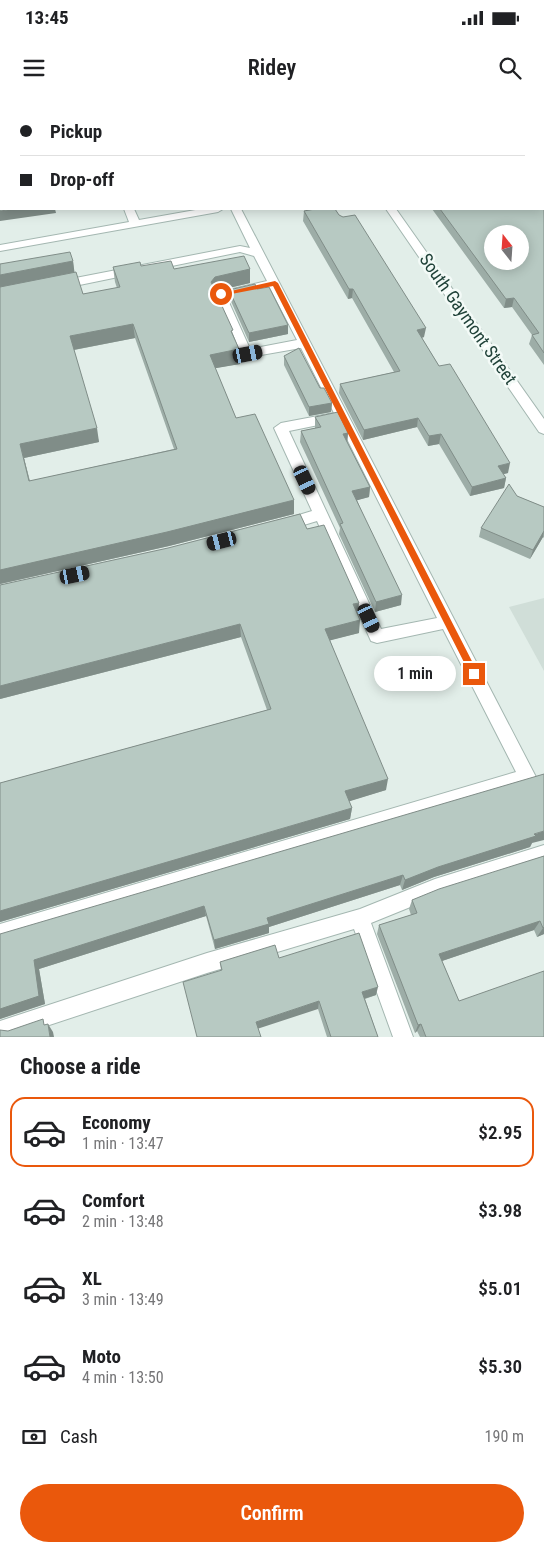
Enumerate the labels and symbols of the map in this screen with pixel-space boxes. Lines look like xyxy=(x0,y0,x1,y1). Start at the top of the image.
north arrow xyxy=(484,225,529,270)
street label: South Gaymont Street xyxy=(415,249,521,388)
route start xyxy=(210,283,232,305)
car xyxy=(231,344,264,364)
car xyxy=(291,463,318,497)
car xyxy=(205,530,238,552)
car xyxy=(58,565,91,585)
car xyxy=(355,601,382,635)
callout: 1 min xyxy=(374,656,456,692)
route end xyxy=(463,663,485,685)

